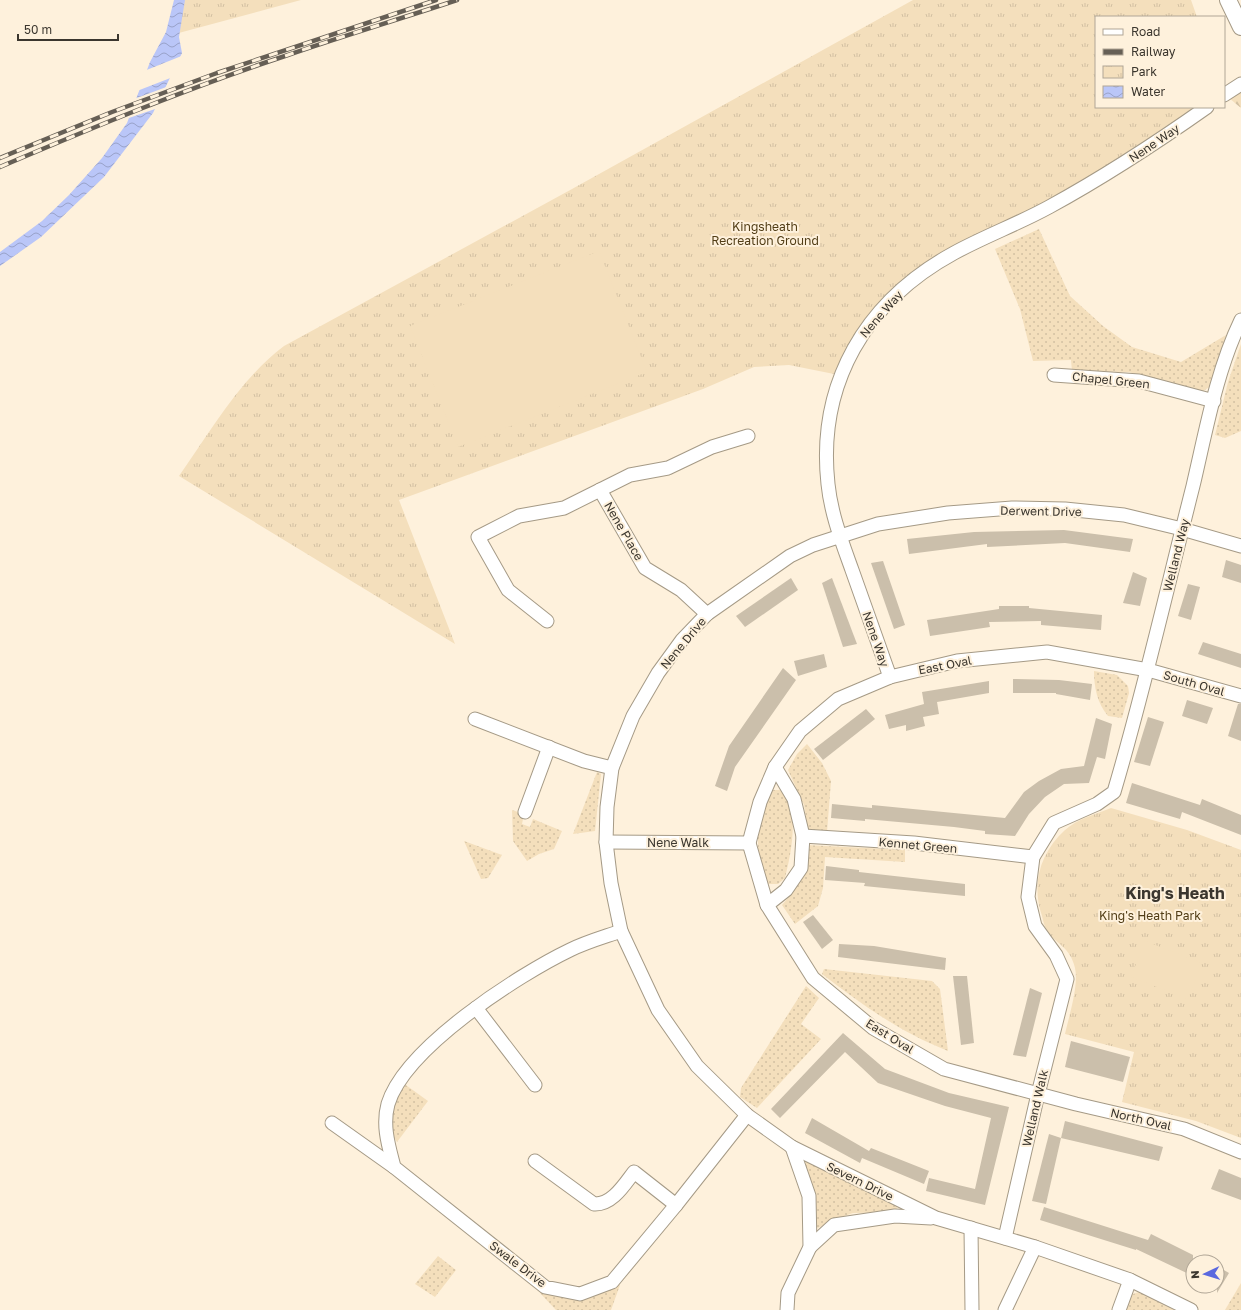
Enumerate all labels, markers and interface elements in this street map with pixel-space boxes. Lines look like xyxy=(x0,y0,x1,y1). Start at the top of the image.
scale bar xyxy=(18,16,118,42)
legend xyxy=(1095,16,1225,108)
text: 50 m xyxy=(24,22,52,37)
text: Road xyxy=(1131,24,1160,39)
text: Railway xyxy=(1131,44,1176,59)
text: Park xyxy=(1131,64,1157,79)
text: Water xyxy=(1131,84,1165,99)
street label: Nene Way xyxy=(1126,120,1182,165)
park label: Kingsheath Recreation Ground xyxy=(711,219,819,248)
street label: Nene Way xyxy=(856,287,906,341)
street label: Chapel Green xyxy=(1072,368,1150,392)
street label: Nene Place xyxy=(601,499,647,563)
street label: Derwent Drive xyxy=(1000,503,1082,519)
street label: Welland Way xyxy=(1160,517,1192,593)
street label: Nene Way xyxy=(860,609,893,669)
street label: Nene Drive xyxy=(657,614,709,672)
street label: East Oval xyxy=(917,652,973,678)
street label: South Oval xyxy=(1162,667,1227,699)
street label: Kennet Green xyxy=(878,834,958,856)
street label: Nene Walk xyxy=(647,835,709,850)
district label: King's Heath xyxy=(1125,883,1225,903)
park label: King's Heath Park xyxy=(1099,908,1201,923)
street label: East Oval xyxy=(863,1015,917,1057)
street label: Welland Walk xyxy=(1019,1068,1051,1148)
street label: North Oval xyxy=(1109,1105,1173,1133)
street label: Severn Drive xyxy=(824,1158,896,1204)
street label: Swale Drive xyxy=(487,1238,549,1290)
north arrow xyxy=(1185,1254,1225,1294)
text: N xyxy=(1188,1270,1201,1279)

